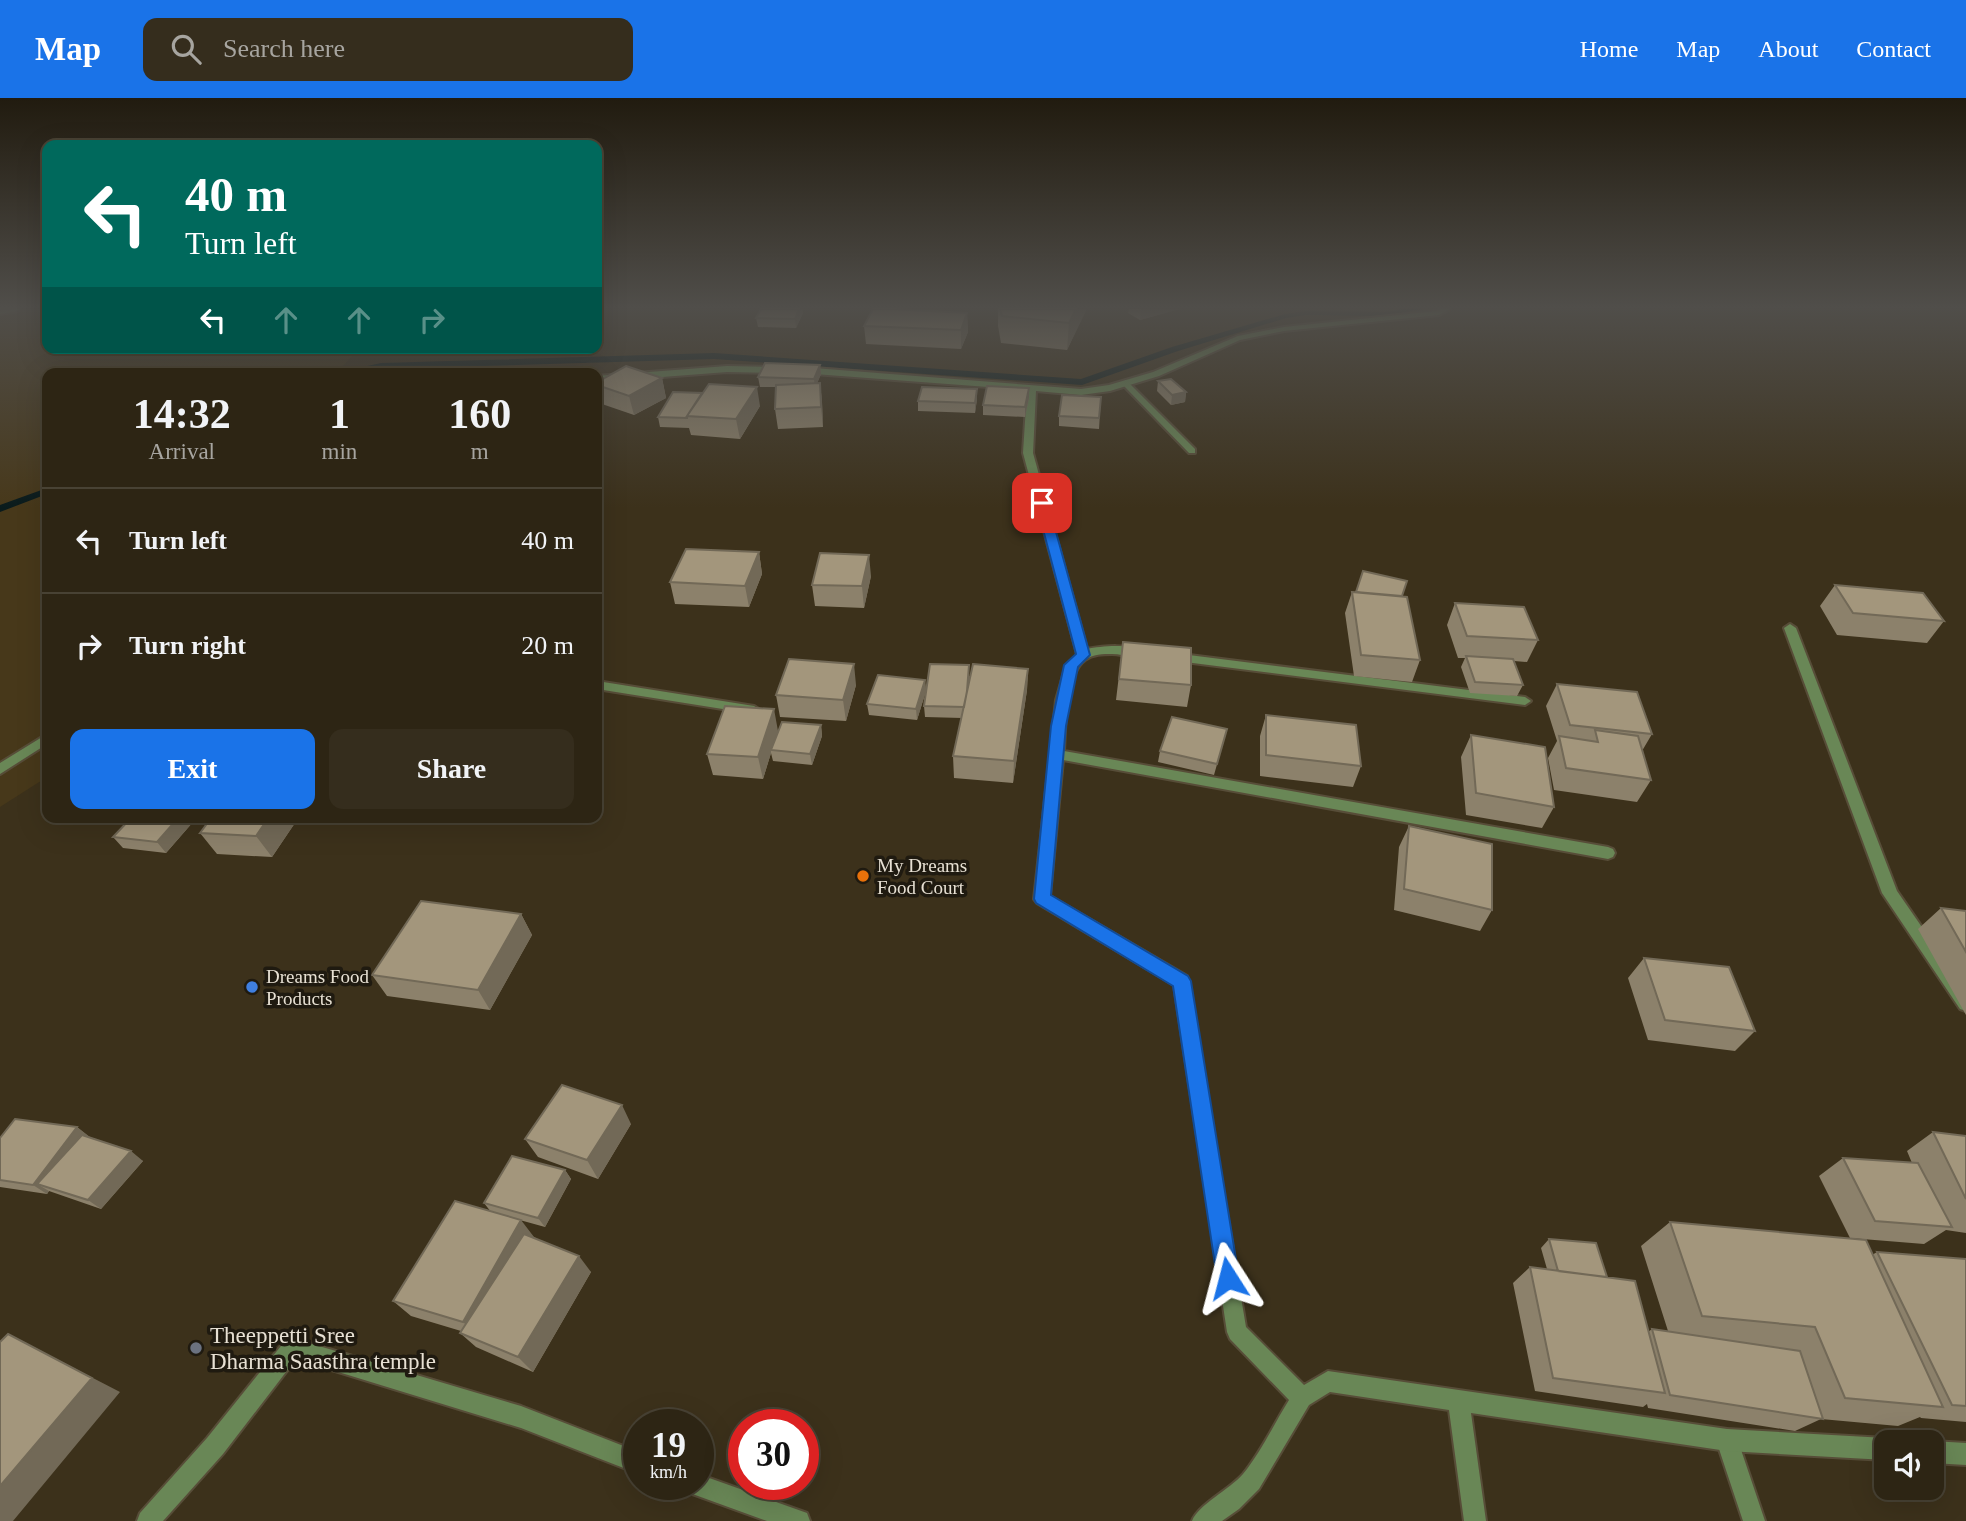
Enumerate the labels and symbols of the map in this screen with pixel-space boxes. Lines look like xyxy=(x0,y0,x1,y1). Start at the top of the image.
pin xyxy=(1012,473,1072,533)
place label: My Dreams Food Court xyxy=(877,855,967,898)
marker: My Dreams Food Court xyxy=(855,868,871,884)
place label: Dreams Food Products xyxy=(266,966,369,1009)
marker: Dreams Food Products xyxy=(244,979,260,995)
position arrow xyxy=(1191,1241,1265,1315)
place label: Theeppetti Sree Dharma Saasthra temple xyxy=(210,1323,436,1374)
marker: Theeppetti Sree Dharma Saasthra temple xyxy=(188,1340,204,1356)
speed limit sign: 30 xyxy=(728,1409,819,1500)

